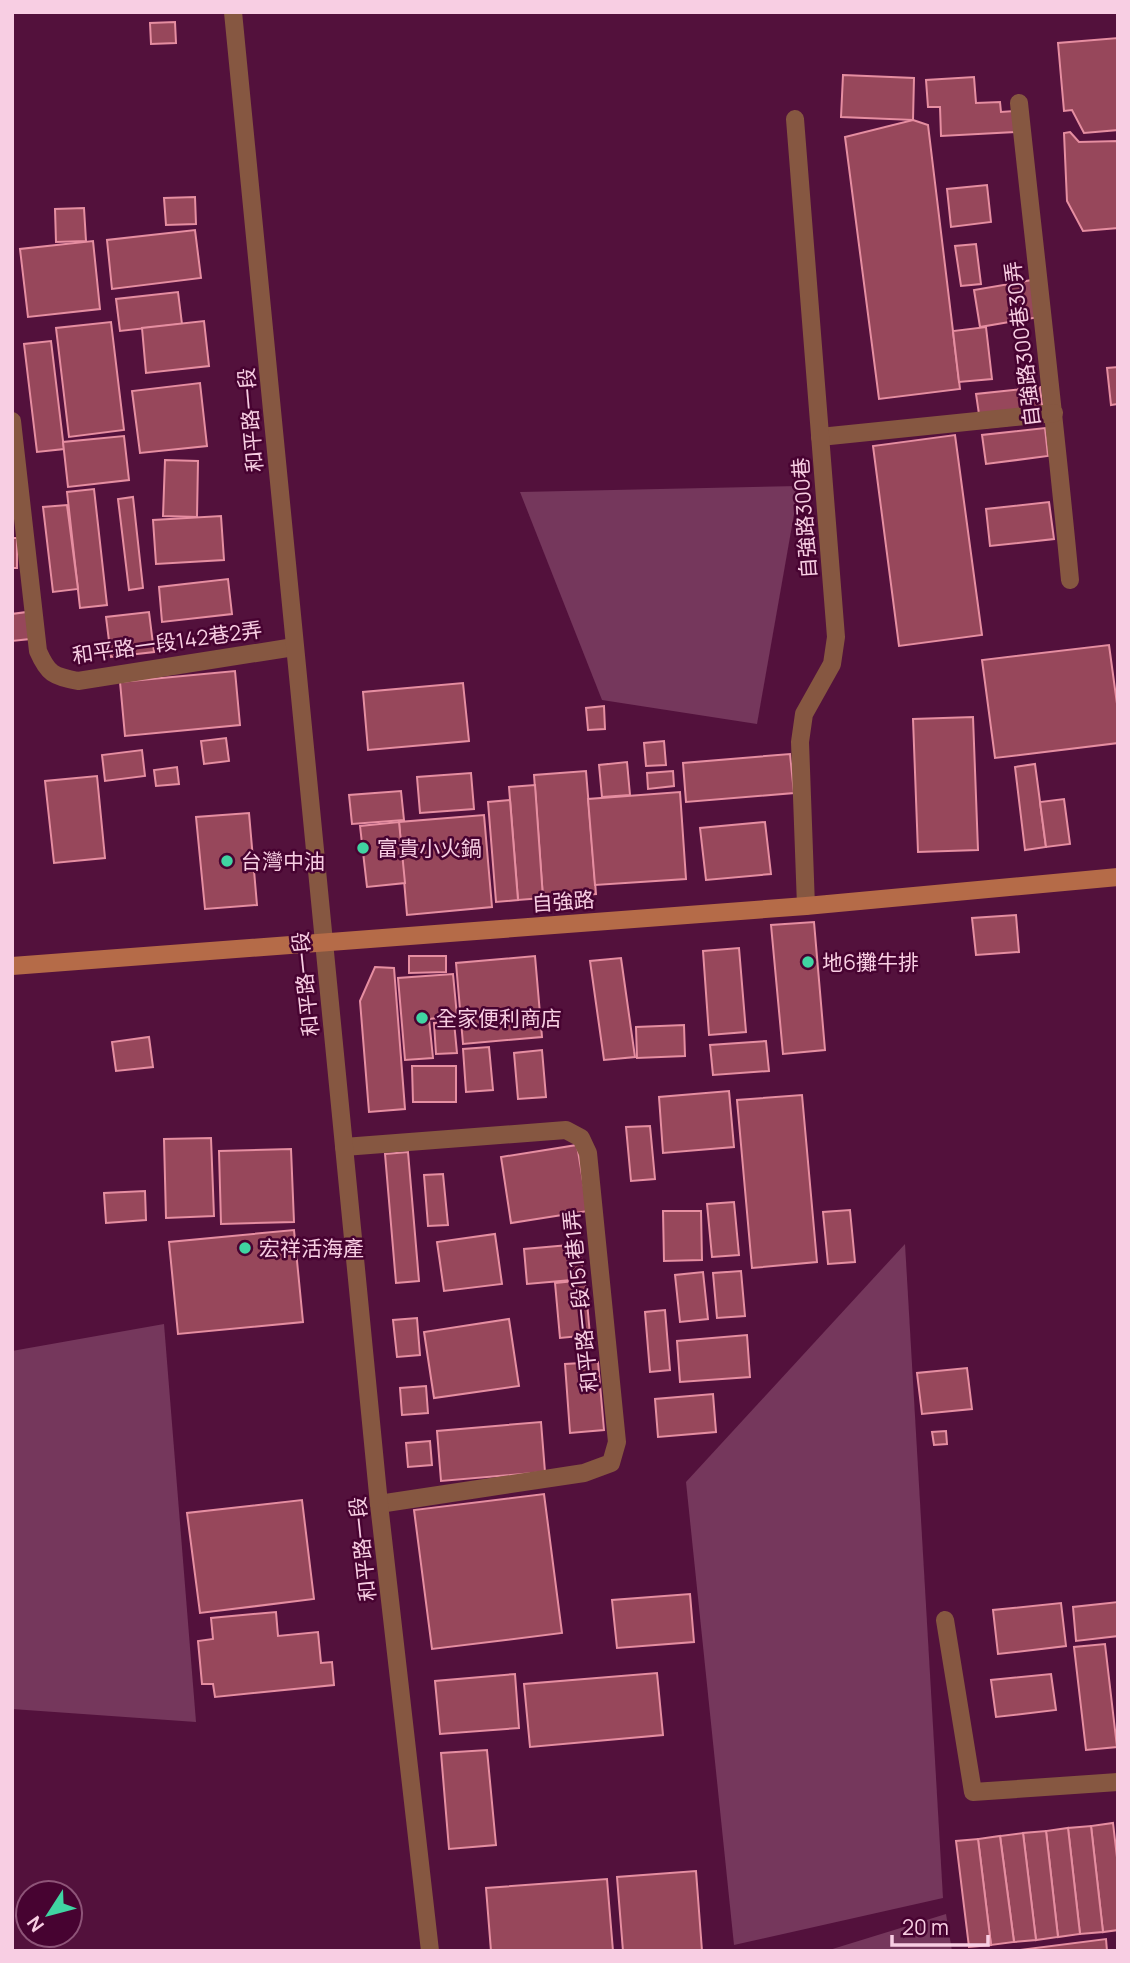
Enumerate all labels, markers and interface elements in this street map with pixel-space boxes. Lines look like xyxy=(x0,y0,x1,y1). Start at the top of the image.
street label: 自強路300巷30弄 xyxy=(998,260,1046,428)
street label: 和平路一段 xyxy=(231,366,269,474)
street label: 自強路300巷 xyxy=(786,457,822,579)
street label: 和平路一段142巷2弄 xyxy=(70,615,264,669)
place label: 富貴小火鍋 xyxy=(377,834,482,862)
marker: 富貴小火鍋 xyxy=(355,840,371,856)
place label: 台灣中油 xyxy=(241,847,325,875)
marker: 台灣中油 xyxy=(219,853,235,869)
street label: 自強路 xyxy=(531,885,595,917)
street label: 和平路一段 xyxy=(286,930,324,1038)
place label: 地6攤牛排 xyxy=(822,948,919,976)
marker: 地6攤牛排 xyxy=(800,954,816,970)
place label: 全家便利商店 xyxy=(436,1004,562,1032)
marker: 全家便利商店 xyxy=(414,1010,430,1026)
street label: 和平路一段151巷1弄 xyxy=(556,1208,604,1394)
place label: 宏祥活海產 xyxy=(259,1234,364,1262)
marker: 宏祥活海產 xyxy=(237,1240,253,1256)
street label: 和平路一段 xyxy=(343,1495,381,1603)
north arrow xyxy=(14,1879,84,1949)
scale bar xyxy=(892,1904,988,1948)
text: N xyxy=(21,1911,50,1937)
text: 20 m xyxy=(902,1913,949,1941)

